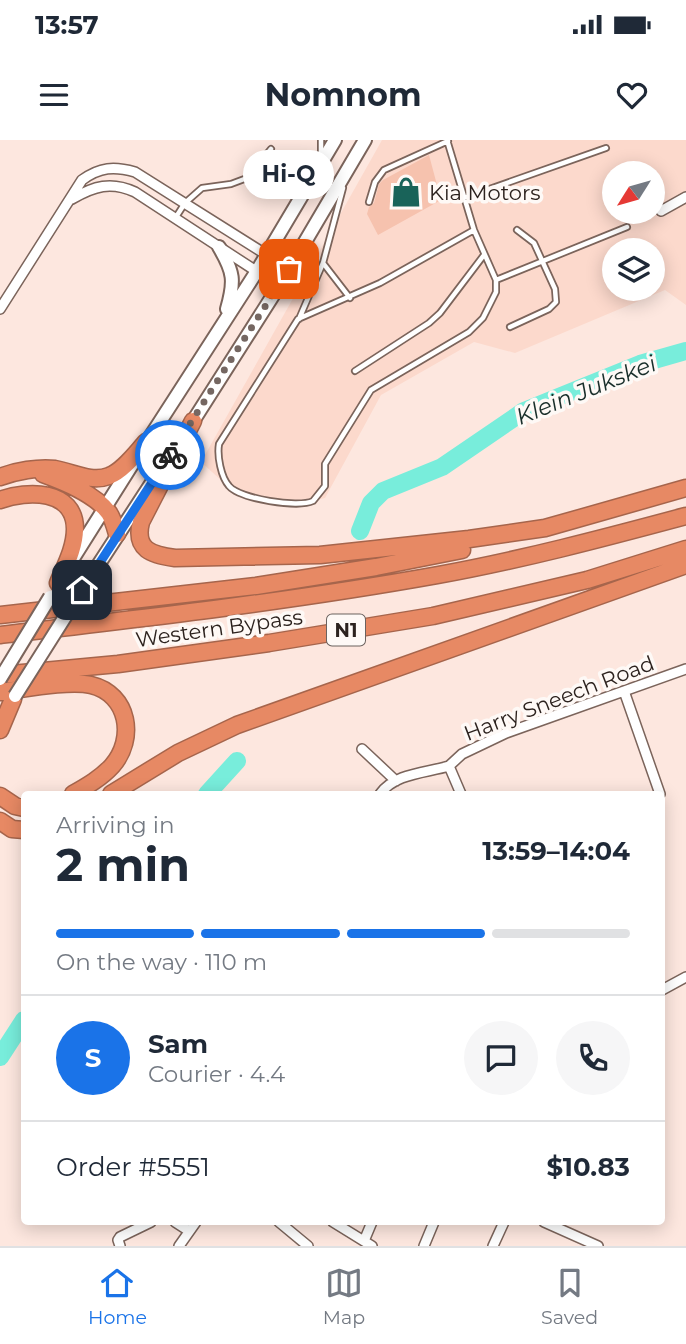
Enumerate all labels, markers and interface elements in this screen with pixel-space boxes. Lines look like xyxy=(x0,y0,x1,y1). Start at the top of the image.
text: 13:57 xyxy=(35,9,99,41)
text: Nomnom xyxy=(264,75,422,114)
icon: menu xyxy=(35,76,73,114)
icon: heart xyxy=(613,76,651,114)
callout: Hi-Q xyxy=(244,150,334,199)
text: Hi-Q xyxy=(262,160,315,188)
north arrow xyxy=(602,161,665,224)
map controls xyxy=(602,161,665,301)
shop icon: Kia Motors xyxy=(389,175,423,209)
place label: Kia Motors xyxy=(429,180,541,205)
button: layers xyxy=(602,238,665,301)
pin xyxy=(259,239,319,299)
icon: bag xyxy=(270,250,308,288)
water label: Klein Jukskei xyxy=(512,349,661,431)
courier xyxy=(135,420,205,490)
icon: bike xyxy=(151,436,189,474)
pin xyxy=(52,560,112,620)
icon: home xyxy=(63,571,101,609)
street label: Western Bypass xyxy=(134,604,304,652)
road number: N1 xyxy=(327,615,365,645)
street label: Harry Sneech Road xyxy=(460,650,658,746)
text: Arriving in xyxy=(56,811,175,839)
text: 13:59–14:04 xyxy=(482,835,630,867)
text: 2 min xyxy=(56,836,190,893)
text: On the way · 110 m xyxy=(56,948,267,976)
button: chat xyxy=(464,1021,538,1095)
button: phone xyxy=(556,1021,630,1095)
text: Sam xyxy=(148,1028,208,1060)
text: S xyxy=(85,1042,101,1074)
text: Courier · 4.4 xyxy=(148,1060,285,1088)
text: Order #5551 xyxy=(56,1151,210,1183)
text: $10.83 xyxy=(547,1151,630,1183)
tab: Home xyxy=(88,1264,147,1329)
tab: Map xyxy=(323,1264,365,1329)
tab: Saved xyxy=(541,1264,598,1329)

